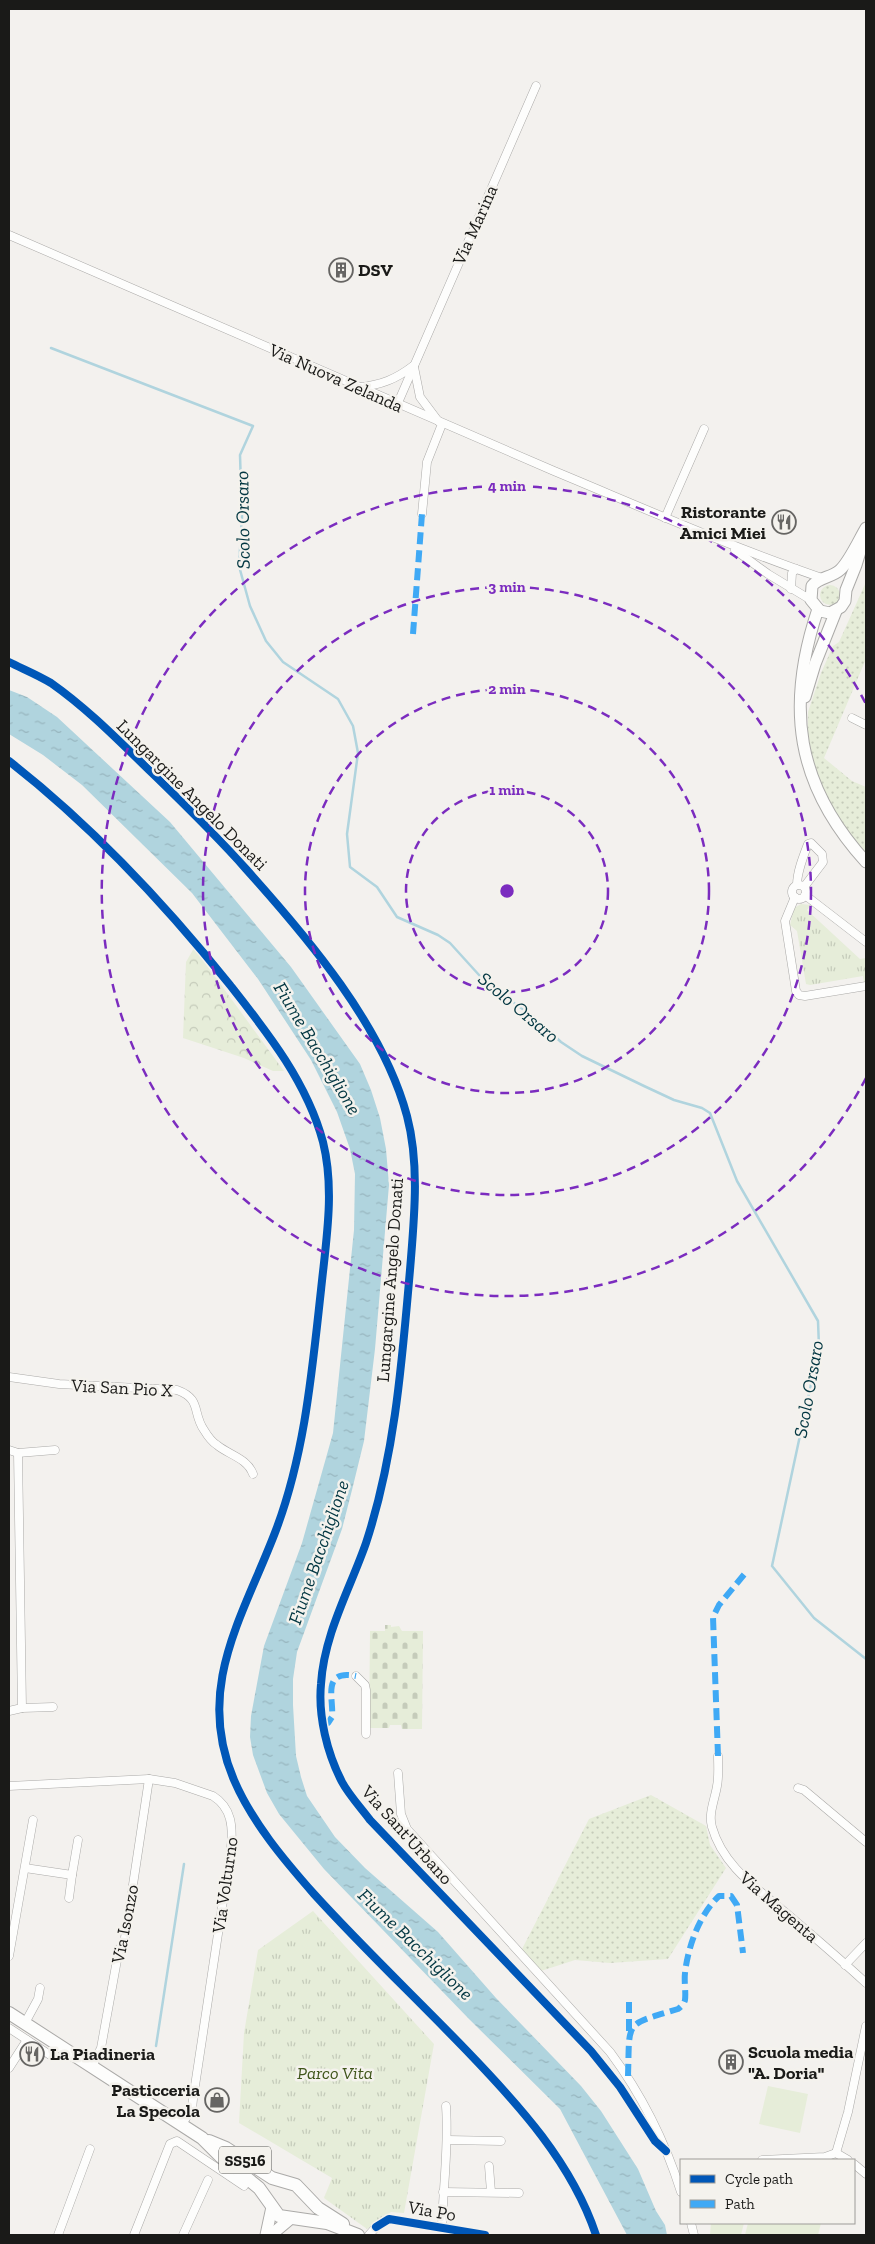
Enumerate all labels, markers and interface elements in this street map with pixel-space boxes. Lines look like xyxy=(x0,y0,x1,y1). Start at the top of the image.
street label: Via Marina xyxy=(447,181,502,269)
building icon: DSV xyxy=(328,257,354,283)
place label: DSV xyxy=(358,259,393,281)
street label: Via Nuova Zelanda xyxy=(265,338,407,418)
water label: Scolo Orsaro xyxy=(230,471,255,569)
text: 4 min xyxy=(488,477,526,495)
place label: Ristorante Amici Miei xyxy=(680,501,767,544)
restaurant icon: Ristorante Amici Miei xyxy=(771,509,797,535)
text: 3 min xyxy=(488,578,526,596)
text: 2 min xyxy=(488,680,526,698)
street label: Lungargine Angelo Donati xyxy=(112,715,272,875)
text: 1 min xyxy=(489,781,525,799)
centre of rings xyxy=(498,882,516,900)
water label: Scolo Orsaro xyxy=(474,967,564,1048)
water label: Fiume Bacchiglione xyxy=(269,978,366,1119)
street label: Lungargine Angelo Donati xyxy=(372,1177,408,1383)
water label: Scolo Orsaro xyxy=(789,1339,828,1440)
street label: Via San Pio X xyxy=(70,1374,174,1402)
water label: Fiume Bacchiglione xyxy=(283,1477,354,1627)
street label: Via Sant'Urbano xyxy=(356,1780,457,1889)
street label: Via Volturno xyxy=(207,1835,243,1936)
street label: Via Magenta xyxy=(734,1866,823,1947)
street label: Via Isonzo xyxy=(106,1883,143,1966)
water label: Fiume Bacchiglione xyxy=(353,1884,478,2005)
restaurant icon: La Piadineria xyxy=(19,2041,45,2067)
place label: Scuola media "A. Doria" xyxy=(748,2041,853,2084)
place label: La Piadineria xyxy=(50,2043,155,2065)
building icon: Scuola media "A. Doria" xyxy=(718,2049,744,2075)
park label: Parco Vita xyxy=(297,2062,373,2084)
place label: Pasticceria La Specola xyxy=(111,2079,200,2122)
shop icon: Pasticceria La Specola xyxy=(204,2087,230,2113)
road number: SS516 xyxy=(219,2146,271,2174)
legend xyxy=(680,2159,855,2224)
text: Cycle path xyxy=(725,2170,794,2188)
text: Path xyxy=(725,2195,755,2213)
street label: Via Po xyxy=(405,2196,458,2226)

